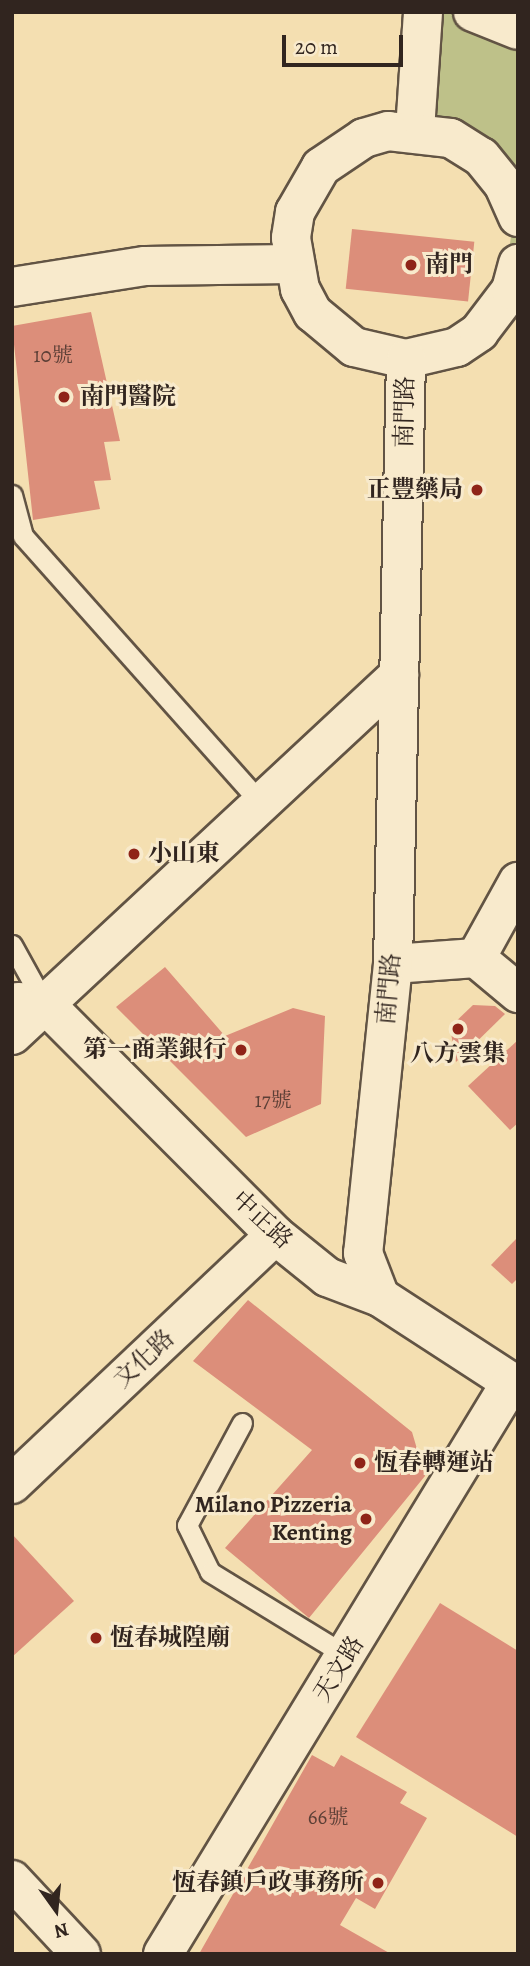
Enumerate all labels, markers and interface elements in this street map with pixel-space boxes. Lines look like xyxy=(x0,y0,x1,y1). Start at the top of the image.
scale bar xyxy=(285,21,406,65)
text: 20 m xyxy=(295,33,338,61)
place label: 南門 xyxy=(425,251,473,279)
marker: 南門 xyxy=(403,257,419,273)
house number: 10號 xyxy=(33,342,73,368)
street label: 南門路 xyxy=(390,376,420,448)
place label: 南門醫院 xyxy=(80,383,176,411)
marker: 南門醫院 xyxy=(54,387,74,407)
place label: 正豐藥局 xyxy=(367,476,463,504)
marker: 正豐藥局 xyxy=(469,482,485,498)
place label: 小山東 xyxy=(148,840,220,868)
marker: 小山東 xyxy=(126,846,142,862)
street label: 南門路 xyxy=(372,952,406,1026)
marker: 八方雲集 xyxy=(450,1021,466,1037)
place label: 第一商業銀行 xyxy=(83,1036,227,1064)
place label: 八方雲集 xyxy=(410,1040,506,1068)
marker: 第一商業銀行 xyxy=(233,1042,249,1058)
house number: 17號 xyxy=(254,1087,292,1113)
street label: 中正路 xyxy=(226,1185,298,1255)
street label: 文化路 xyxy=(108,1324,180,1394)
place label: 恆春轉運站 xyxy=(374,1449,494,1477)
marker: 恆春轉運站 xyxy=(352,1455,368,1471)
place label: Milano Pizzeria Kenting xyxy=(195,1491,352,1547)
marker: Milano Pizzeria Kenting xyxy=(358,1511,374,1527)
place label: 恆春城隍廟 xyxy=(110,1624,230,1652)
marker: 恆春城隍廟 xyxy=(88,1630,104,1646)
street label: 天文路 xyxy=(308,1631,370,1707)
house number: 66號 xyxy=(308,1804,348,1830)
place label: 恆春鎮戶政事務所 xyxy=(172,1869,364,1897)
north arrow xyxy=(21,1875,91,1945)
marker: 恆春鎮戶政事務所 xyxy=(370,1875,386,1891)
text: N xyxy=(51,1916,71,1945)

